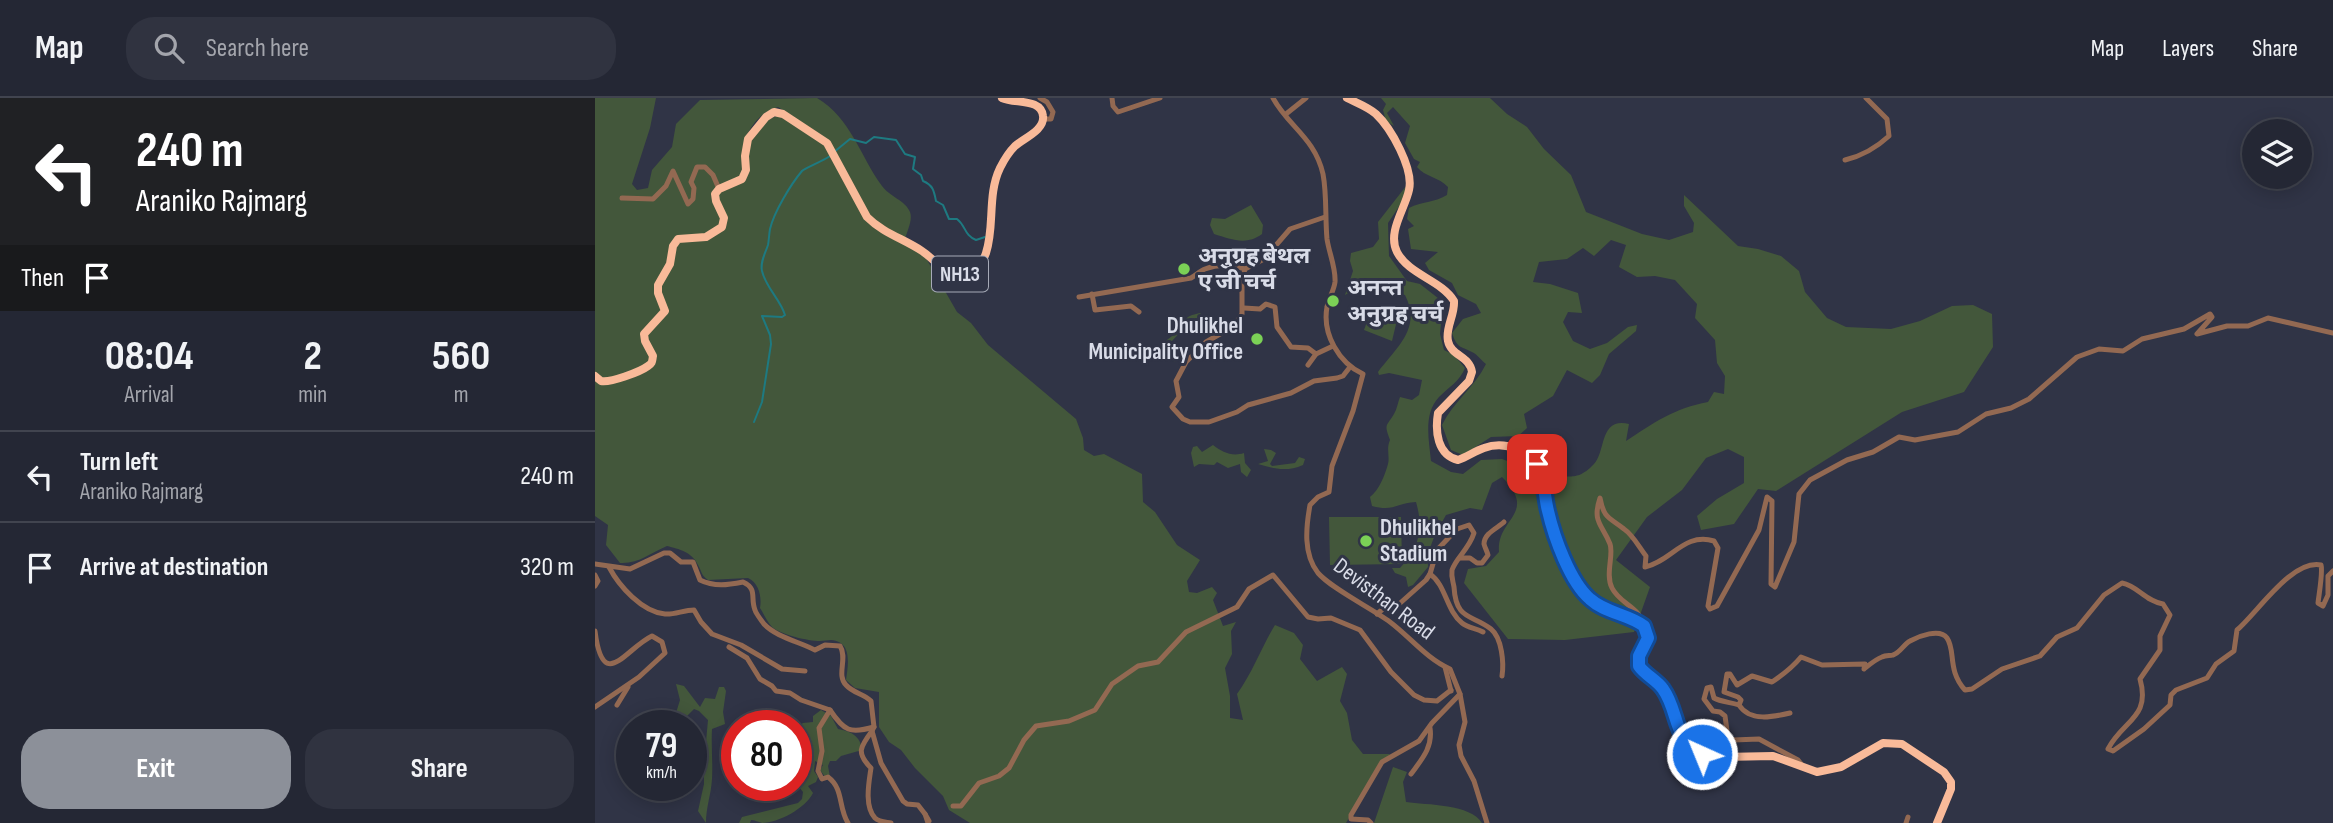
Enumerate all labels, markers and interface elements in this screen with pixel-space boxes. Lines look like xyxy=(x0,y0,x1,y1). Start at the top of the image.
search box xyxy=(126,17,616,80)
text: Map xyxy=(35,28,84,68)
icon: search xyxy=(150,29,188,67)
text: Search here xyxy=(206,33,309,64)
text: Map xyxy=(2091,34,2124,63)
text: Layers xyxy=(2162,34,2214,63)
text: Share xyxy=(2252,34,2298,63)
map controls xyxy=(2242,119,2312,189)
button: layers xyxy=(2242,119,2312,189)
text: 240 m xyxy=(136,122,244,181)
icon: left xyxy=(21,126,112,217)
text: Araniko Rajmarg xyxy=(136,182,307,221)
place label: अनुग्रह बेथल ए जी चर्च xyxy=(1198,242,1311,296)
road number: NH13 xyxy=(932,256,988,292)
icon: arrive xyxy=(78,259,116,297)
marker: अनुग्रह बेथल ए जी चर्च xyxy=(1176,261,1192,277)
text: Then xyxy=(21,263,64,294)
place label: अनन्त अनुग्रह चर्च xyxy=(1347,274,1445,328)
marker: अनन्त अनुग्रह चर्च xyxy=(1325,293,1341,309)
place label: Dhulikhel Municipality Office xyxy=(1088,312,1243,366)
text: 08:04 xyxy=(105,331,194,382)
text: 2 xyxy=(304,331,322,382)
text: 560 xyxy=(432,331,490,382)
marker: Dhulikhel Municipality Office xyxy=(1249,331,1265,347)
text: Arrival xyxy=(124,381,174,409)
text: min xyxy=(298,381,327,409)
text: m xyxy=(454,381,468,409)
pin xyxy=(1507,434,1567,494)
icon: arrive xyxy=(1518,445,1556,483)
text: Turn left xyxy=(80,447,158,478)
icon: left xyxy=(21,458,59,496)
text: 240 m xyxy=(520,461,574,492)
text: Araniko Rajmarg xyxy=(80,478,203,506)
place label: Dhulikhel Stadium xyxy=(1380,514,1456,568)
marker: Dhulikhel Stadium xyxy=(1358,533,1374,549)
icon: arrive xyxy=(21,549,59,587)
text: Arrive at destination xyxy=(80,552,268,583)
text: 320 m xyxy=(520,552,574,583)
street label: Devisthan Road xyxy=(1328,552,1440,646)
speed limit sign: 80 xyxy=(721,710,812,801)
position arrow xyxy=(1665,717,1739,791)
text: 79 xyxy=(646,725,677,768)
button: Exit xyxy=(21,729,291,809)
button: Share xyxy=(305,729,574,809)
text: km/h xyxy=(646,762,677,783)

